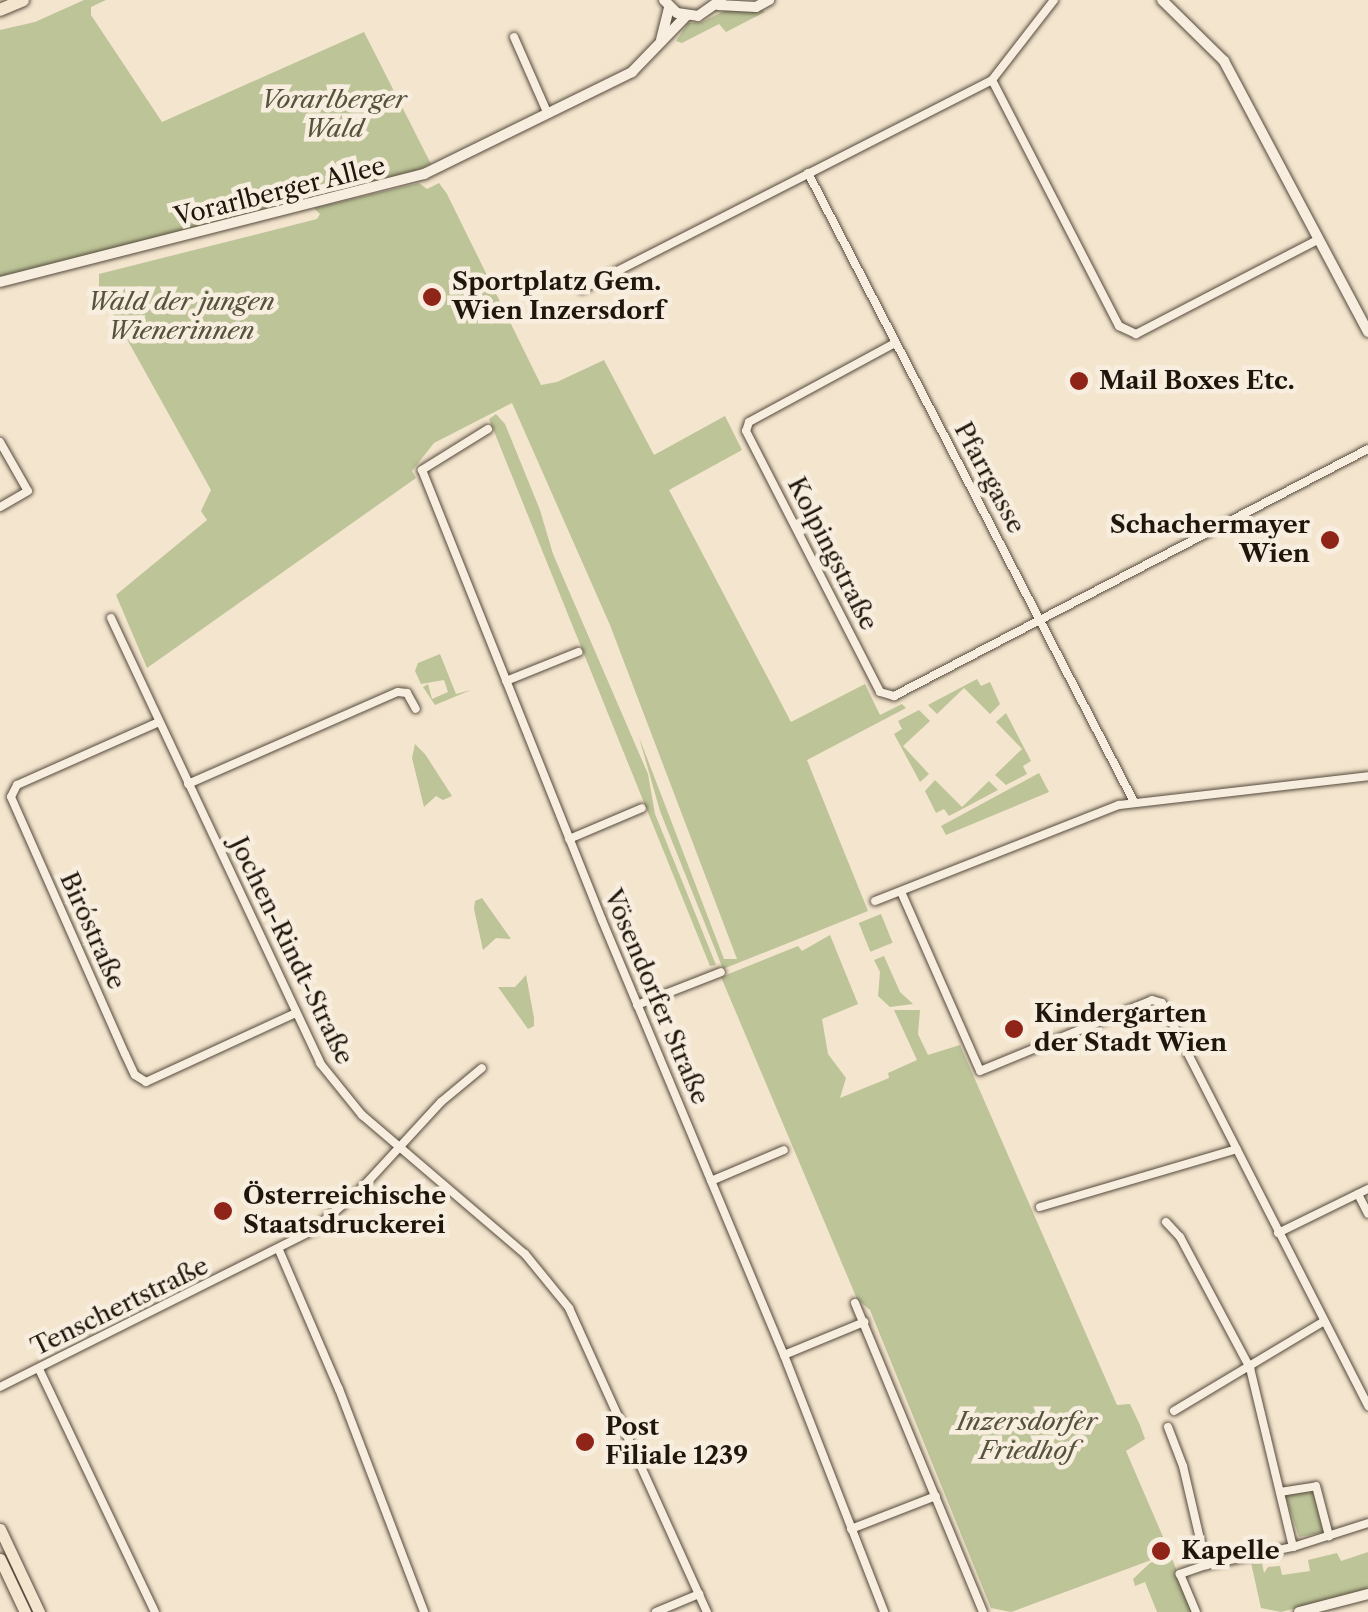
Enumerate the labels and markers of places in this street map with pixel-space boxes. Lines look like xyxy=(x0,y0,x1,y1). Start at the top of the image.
place label: Sportplatz Gem. Wien Inzersdorf xyxy=(452,268,665,327)
marker: Sportplatz Gem. Wien Inzersdorf xyxy=(421,286,443,308)
place label: Mail Boxes Etc. xyxy=(1099,366,1295,396)
marker: Mail Boxes Etc. xyxy=(1068,370,1090,392)
place label: Schachermayer Wien xyxy=(1110,511,1310,570)
marker: Schachermayer Wien xyxy=(1319,529,1341,551)
place label: Kindergarten der Stadt Wien xyxy=(1034,1000,1228,1059)
marker: Kindergarten der Stadt Wien xyxy=(1003,1018,1025,1040)
place label: Österreichische Staatsdruckerei xyxy=(243,1182,446,1241)
marker: Österreichische Staatsdruckerei xyxy=(212,1200,234,1222)
place label: Post Filiale 1239 xyxy=(605,1413,748,1472)
marker: Post Filiale 1239 xyxy=(574,1431,596,1453)
place label: Kapelle xyxy=(1181,1536,1280,1566)
marker: Kapelle xyxy=(1150,1540,1172,1562)

